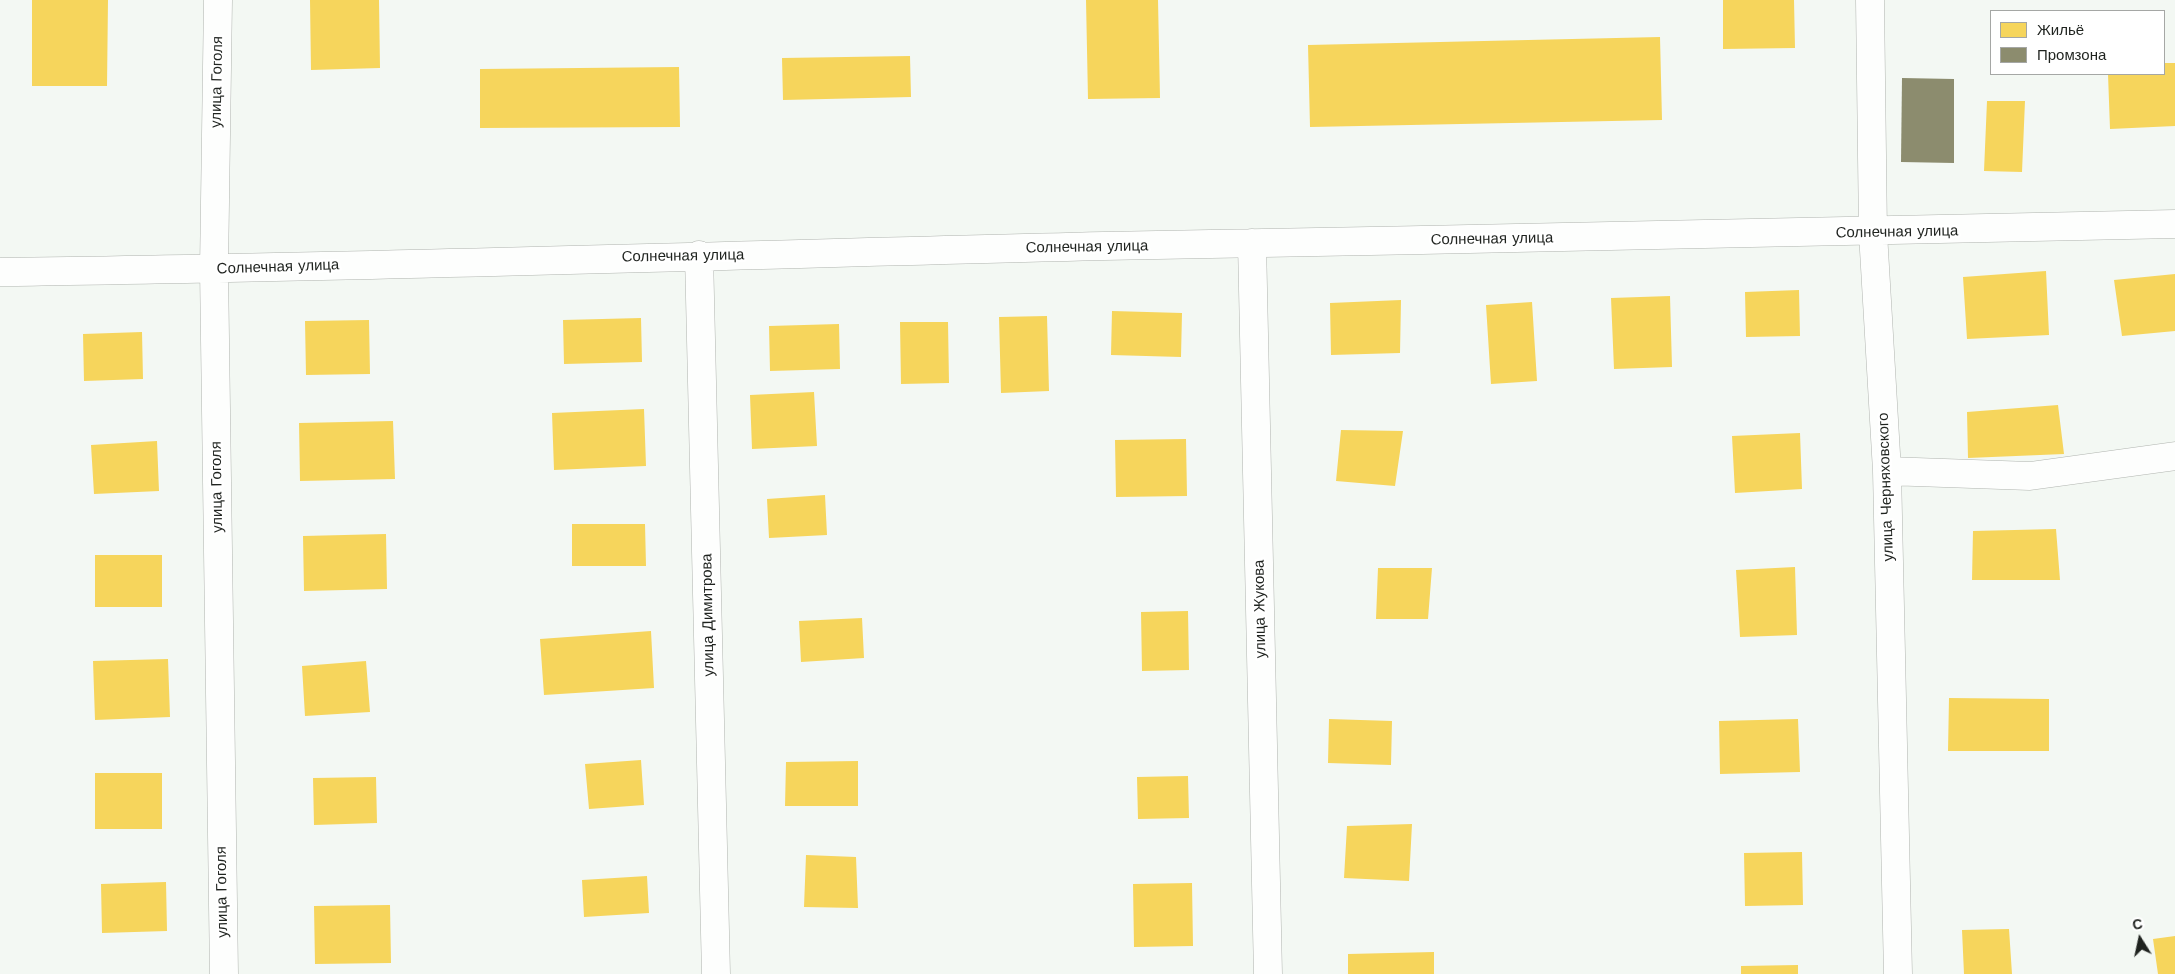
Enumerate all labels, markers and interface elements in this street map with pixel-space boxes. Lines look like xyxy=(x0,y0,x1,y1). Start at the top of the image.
legend xyxy=(1990,10,2165,75)
text: Жильё xyxy=(2037,21,2084,39)
street label: улица Гоголя xyxy=(207,36,227,128)
text: Промзона xyxy=(2037,46,2106,64)
street label: Солнечная улица xyxy=(1836,222,1958,242)
street label: Солнечная улица xyxy=(1431,229,1553,249)
street label: Солнечная улица xyxy=(1026,237,1148,257)
street label: Солнечная улица xyxy=(622,246,744,266)
street label: Солнечная улица xyxy=(216,256,340,278)
street label: улица Черняховского xyxy=(1874,412,1898,562)
street label: улица Гоголя xyxy=(207,441,227,533)
street label: улица Димитрова xyxy=(698,553,718,677)
street label: улица Жукова xyxy=(1250,559,1270,659)
street label: улица Гоголя xyxy=(212,846,232,938)
north arrow xyxy=(2115,914,2165,964)
text: С xyxy=(2131,915,2144,933)

